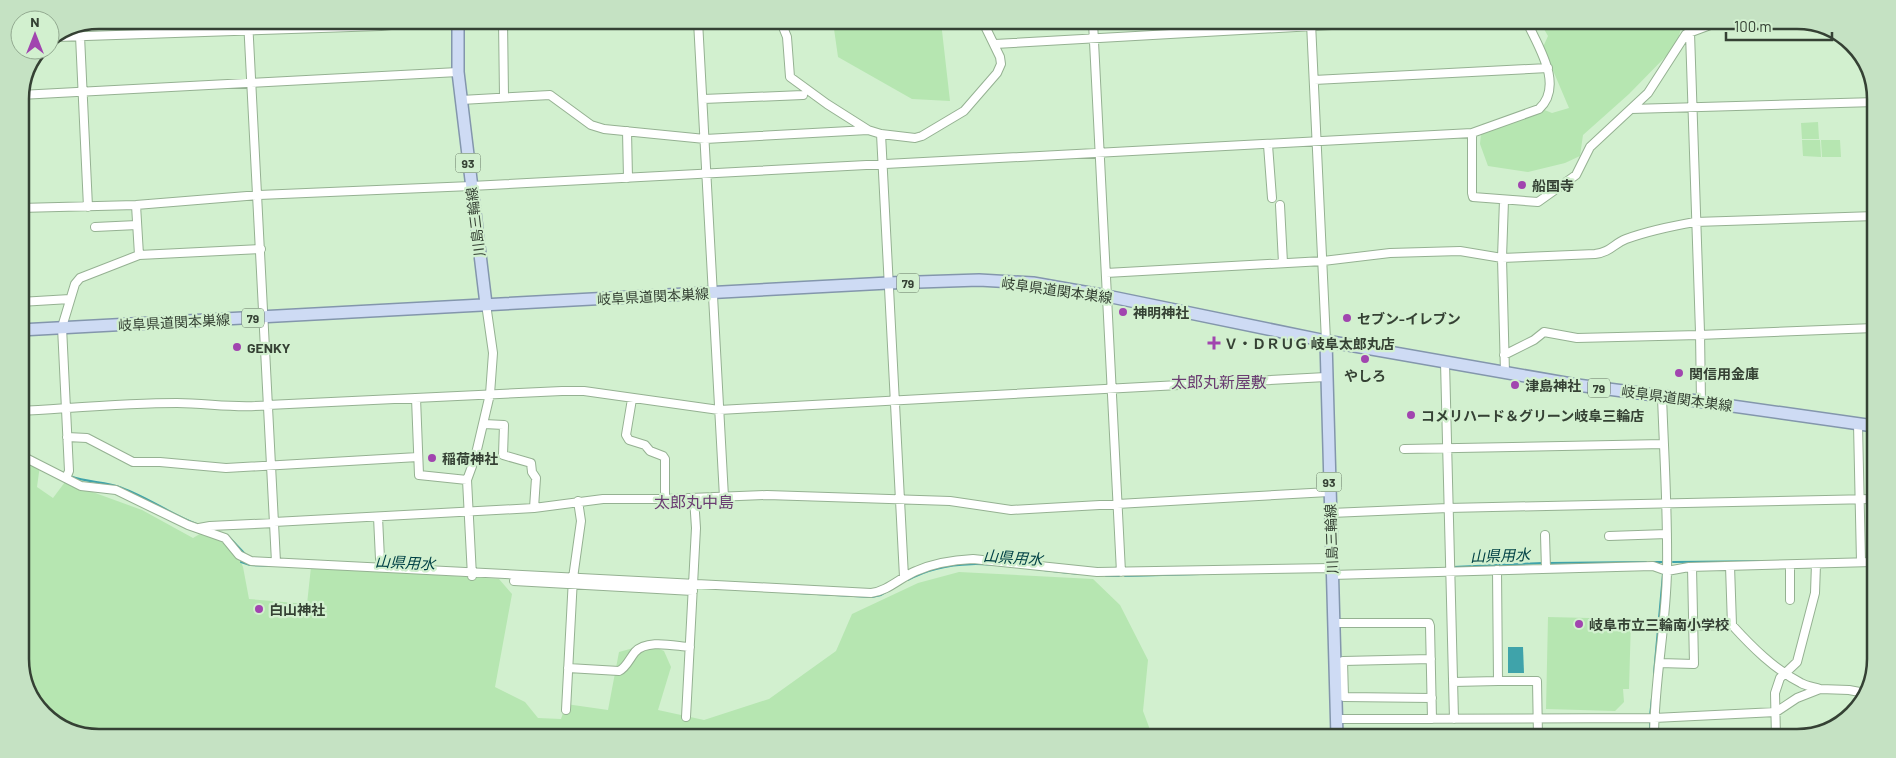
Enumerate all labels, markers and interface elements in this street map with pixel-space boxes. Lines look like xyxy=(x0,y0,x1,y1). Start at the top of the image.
north arrow xyxy=(10,10,60,60)
scale bar xyxy=(1726,10,1832,42)
text: N xyxy=(30,13,40,30)
text: 100 m xyxy=(1734,17,1772,35)
road number: 93 xyxy=(456,154,480,172)
place label: 船国寺 xyxy=(1532,177,1574,194)
marker: 船国寺 xyxy=(1516,179,1528,191)
street label: 川島三輪線 xyxy=(462,186,488,258)
road number: 79 xyxy=(897,274,919,292)
street label: 岐阜県道関本巣線 xyxy=(1000,274,1114,306)
street label: 岐阜県道関本巣線 xyxy=(597,285,709,307)
place label: 神明神社 xyxy=(1133,304,1189,321)
marker: 神明神社 xyxy=(1117,306,1129,318)
road number: 79 xyxy=(242,308,264,328)
place label: セブン-イレブン xyxy=(1357,310,1461,327)
street label: 岐阜県道関本巣線 xyxy=(118,311,230,333)
marker: セブン-イレブン xyxy=(1341,312,1353,324)
place label: Ｖ・ＤＲＵＧ 岐阜太郎丸店 xyxy=(1224,335,1395,352)
marker: Ｖ・ＤＲＵＧ 岐阜太郎丸店 xyxy=(1208,337,1220,349)
place label: GENKY xyxy=(247,339,291,356)
marker: GENKY xyxy=(231,341,243,353)
marker: やしろ xyxy=(1359,353,1371,365)
place label: 関信用金庫 xyxy=(1689,365,1759,382)
place label: やしろ xyxy=(1344,367,1386,384)
marker: 関信用金庫 xyxy=(1673,367,1685,379)
district label: 太郎丸新屋敷 xyxy=(1171,372,1267,391)
place label: 津島神社 xyxy=(1525,377,1581,394)
road number: 79 xyxy=(1588,378,1610,398)
marker: 津島神社 xyxy=(1509,379,1521,391)
street label: 岐阜県道関本巣線 xyxy=(1620,382,1734,414)
place label: コメリハード＆グリーン岐阜三輪店 xyxy=(1421,407,1644,424)
marker: コメリハード＆グリーン岐阜三輪店 xyxy=(1405,409,1417,421)
place label: 稲荷神社 xyxy=(442,450,498,467)
marker: 稲荷神社 xyxy=(426,452,438,464)
road number: 93 xyxy=(1316,472,1342,492)
district label: 太郎丸中島 xyxy=(654,492,734,511)
street label: 川島三輪線 xyxy=(1321,504,1341,574)
water label: 山県用水 xyxy=(1470,545,1532,565)
water label: 山県用水 xyxy=(982,546,1046,568)
water label: 山県用水 xyxy=(375,551,437,573)
place label: 白山神社 xyxy=(269,601,325,618)
marker: 白山神社 xyxy=(253,603,265,615)
place label: 岐阜市立三輪南小学校 xyxy=(1589,616,1729,633)
marker: 岐阜市立三輪南小学校 xyxy=(1573,618,1585,630)

